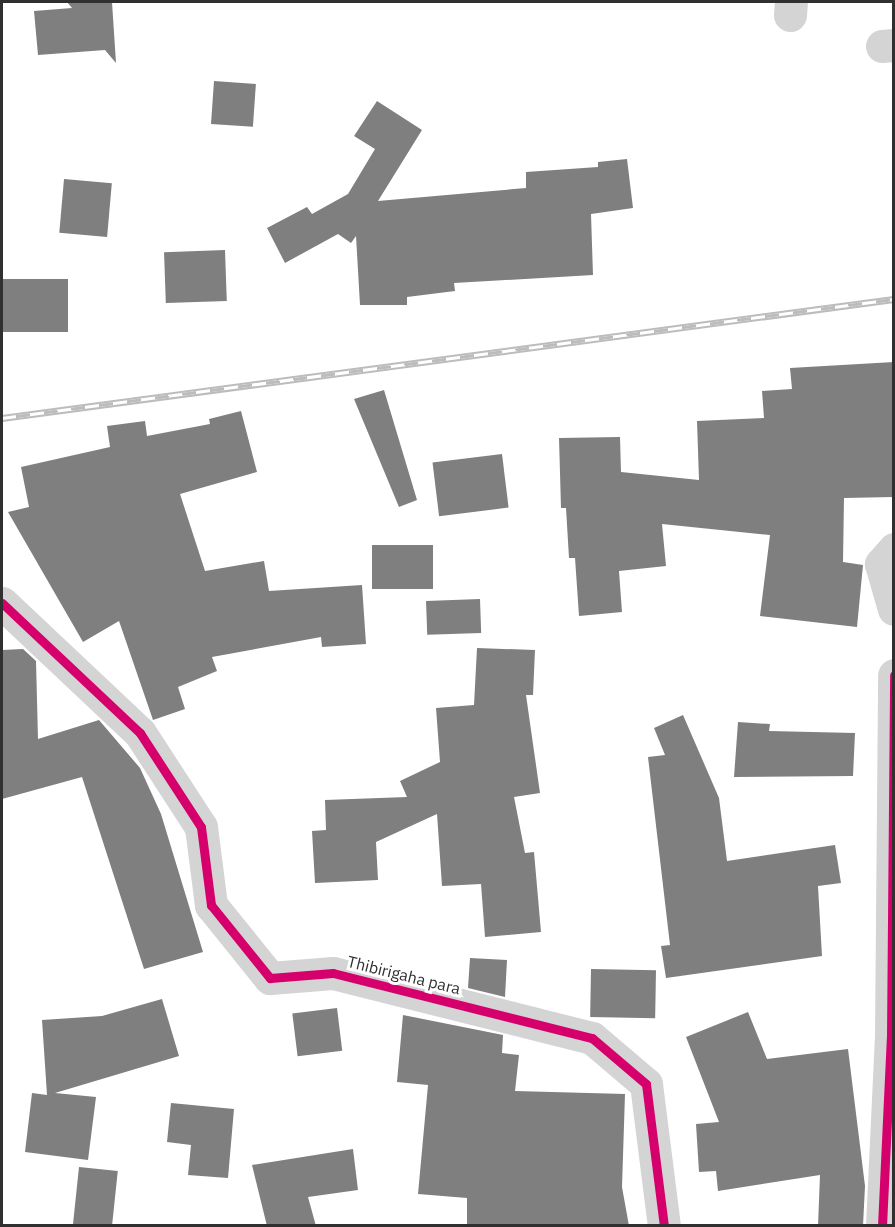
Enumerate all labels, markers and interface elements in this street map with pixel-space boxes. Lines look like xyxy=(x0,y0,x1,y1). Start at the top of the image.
street label: Thibirigaha para xyxy=(345,952,463,998)

